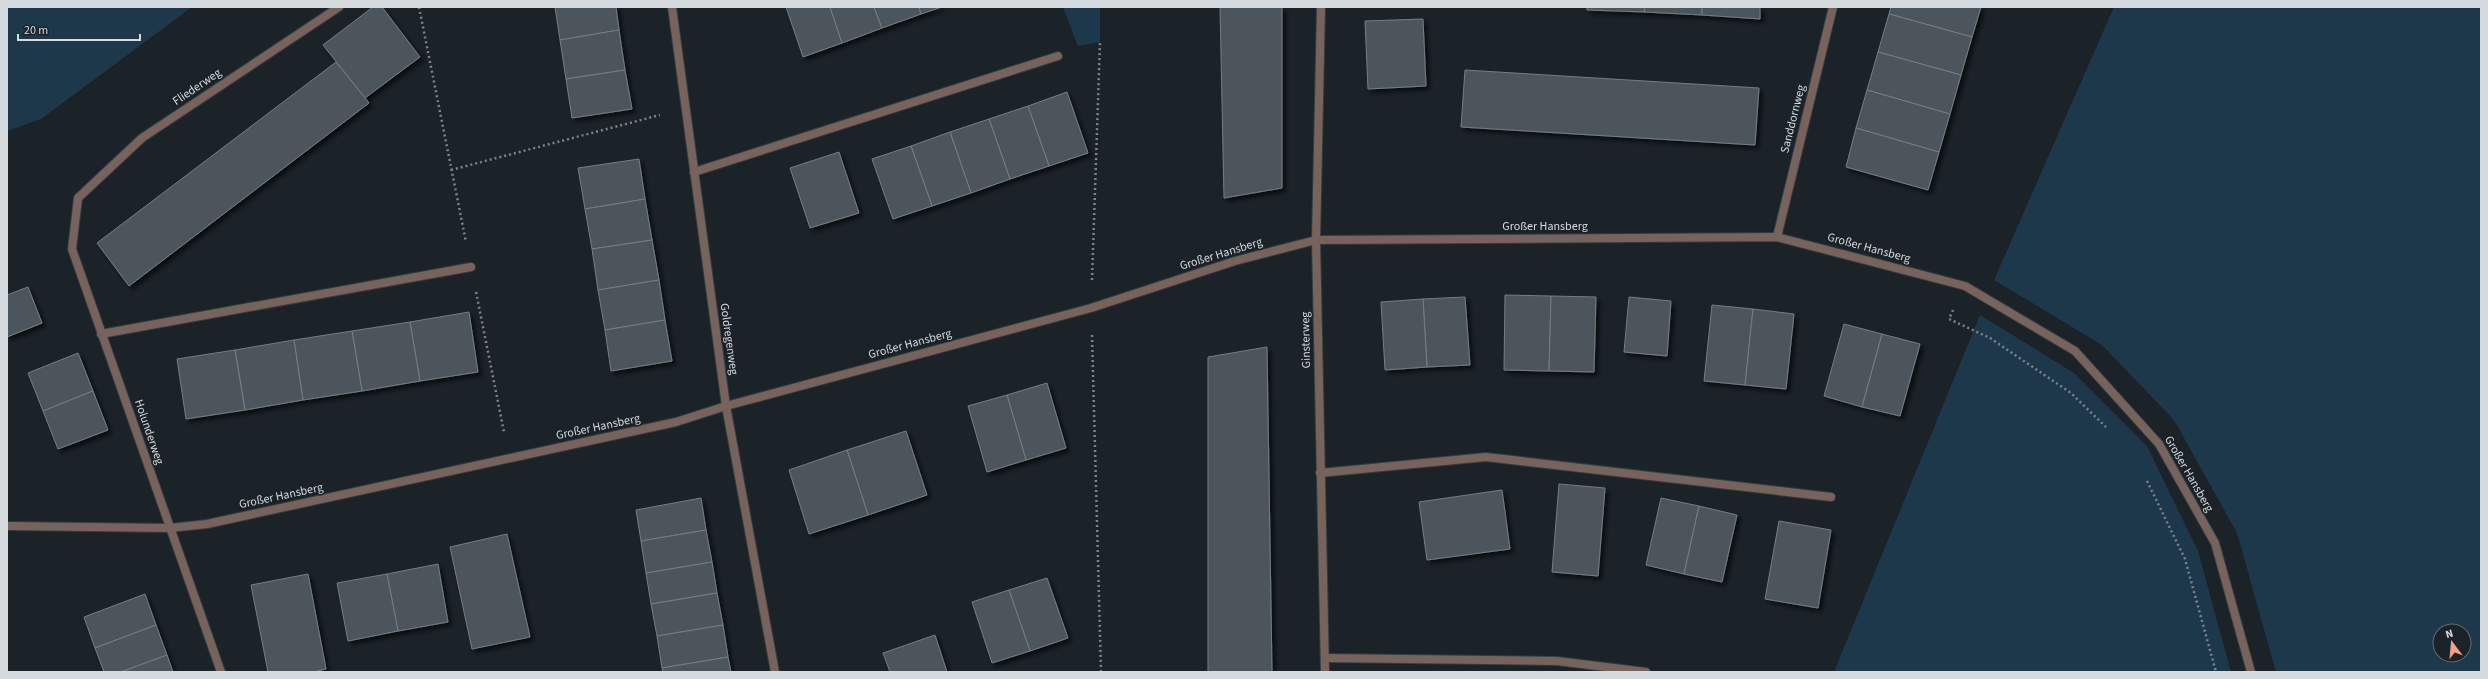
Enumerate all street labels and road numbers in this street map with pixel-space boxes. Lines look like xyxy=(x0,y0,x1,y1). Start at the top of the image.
street label: Fliederweg xyxy=(169,64,225,110)
street label: Sanddornweg xyxy=(1776,83,1810,155)
street label: Großer Hansberg xyxy=(1502,218,1588,235)
street label: Großer Hansberg xyxy=(1825,229,1913,267)
street label: Großer Hansberg xyxy=(1178,233,1264,275)
street label: Goldregenweg xyxy=(716,302,742,376)
street label: Ginsterweg xyxy=(1297,312,1315,368)
street label: Großer Hansberg xyxy=(866,325,954,363)
street label: Holunderweg xyxy=(130,397,168,467)
street label: Großer Hansberg xyxy=(554,410,642,444)
street label: Großer Hansberg xyxy=(2160,433,2218,515)
street label: Großer Hansberg xyxy=(237,479,325,513)

